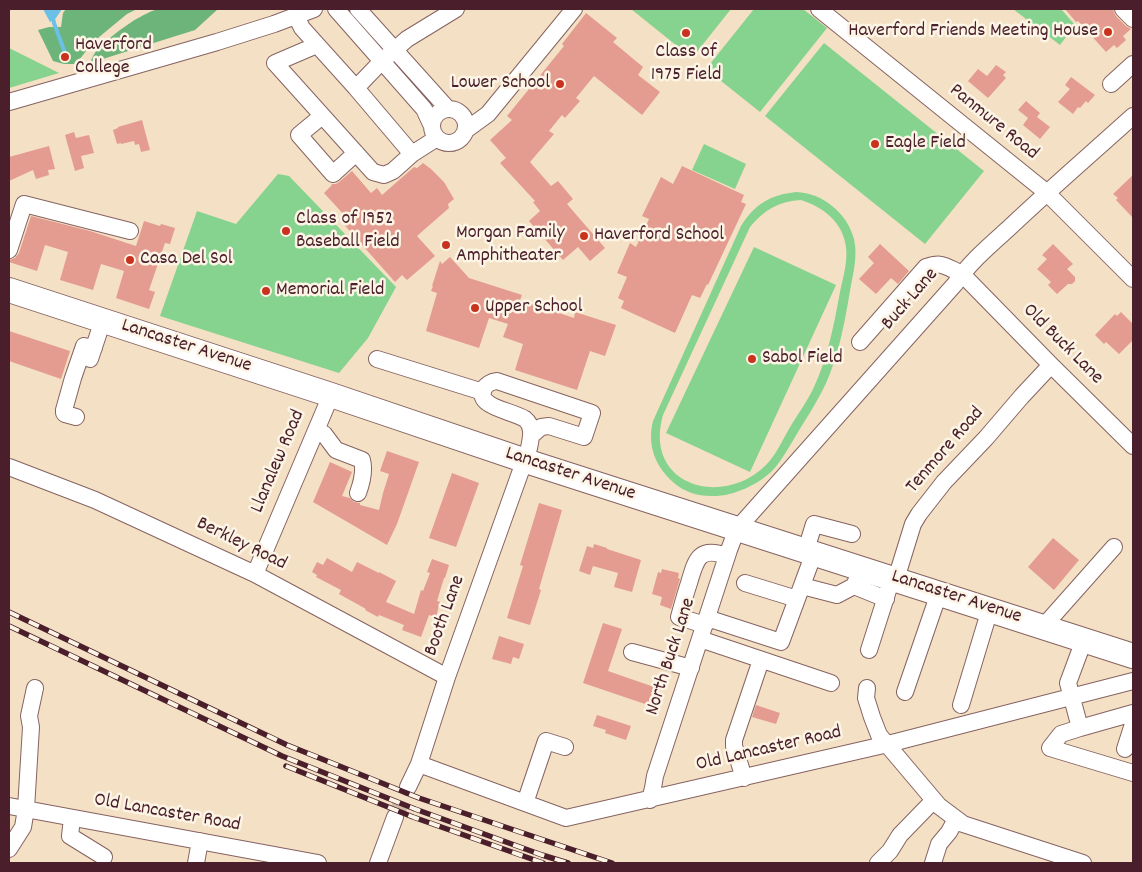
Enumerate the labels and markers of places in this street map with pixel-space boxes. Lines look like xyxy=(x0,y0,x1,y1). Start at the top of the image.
place label: Haverford Friends Meeting House xyxy=(848,20,1098,44)
marker: Haverford Friends Meeting House xyxy=(1102,26,1114,38)
marker: Class of 1975 Field xyxy=(680,27,692,39)
place label: Haverford College xyxy=(75,34,152,81)
place label: Class of 1975 Field xyxy=(651,41,721,88)
marker: Haverford College xyxy=(59,51,71,63)
place label: Lower School xyxy=(451,72,550,96)
marker: Lower School xyxy=(554,78,566,90)
place label: Eagle Field xyxy=(885,132,966,156)
marker: Eagle Field xyxy=(869,138,881,150)
place label: Class of 1952 Baseball Field xyxy=(296,208,400,255)
place label: Morgan Family Amphitheater xyxy=(456,222,565,269)
place label: Haverford School xyxy=(594,224,724,248)
marker: Class of 1952 Baseball Field xyxy=(280,225,292,237)
marker: Haverford School xyxy=(578,230,590,242)
marker: Morgan Family Amphitheater xyxy=(440,239,452,251)
place label: Casa Del Sol xyxy=(140,248,233,272)
marker: Casa Del Sol xyxy=(124,254,136,266)
place label: Memorial Field xyxy=(276,279,384,303)
marker: Memorial Field xyxy=(260,285,272,297)
place label: Upper School xyxy=(485,296,582,320)
marker: Upper School xyxy=(469,302,481,314)
place label: Sabol Field xyxy=(762,347,843,371)
marker: Sabol Field xyxy=(746,353,758,365)

